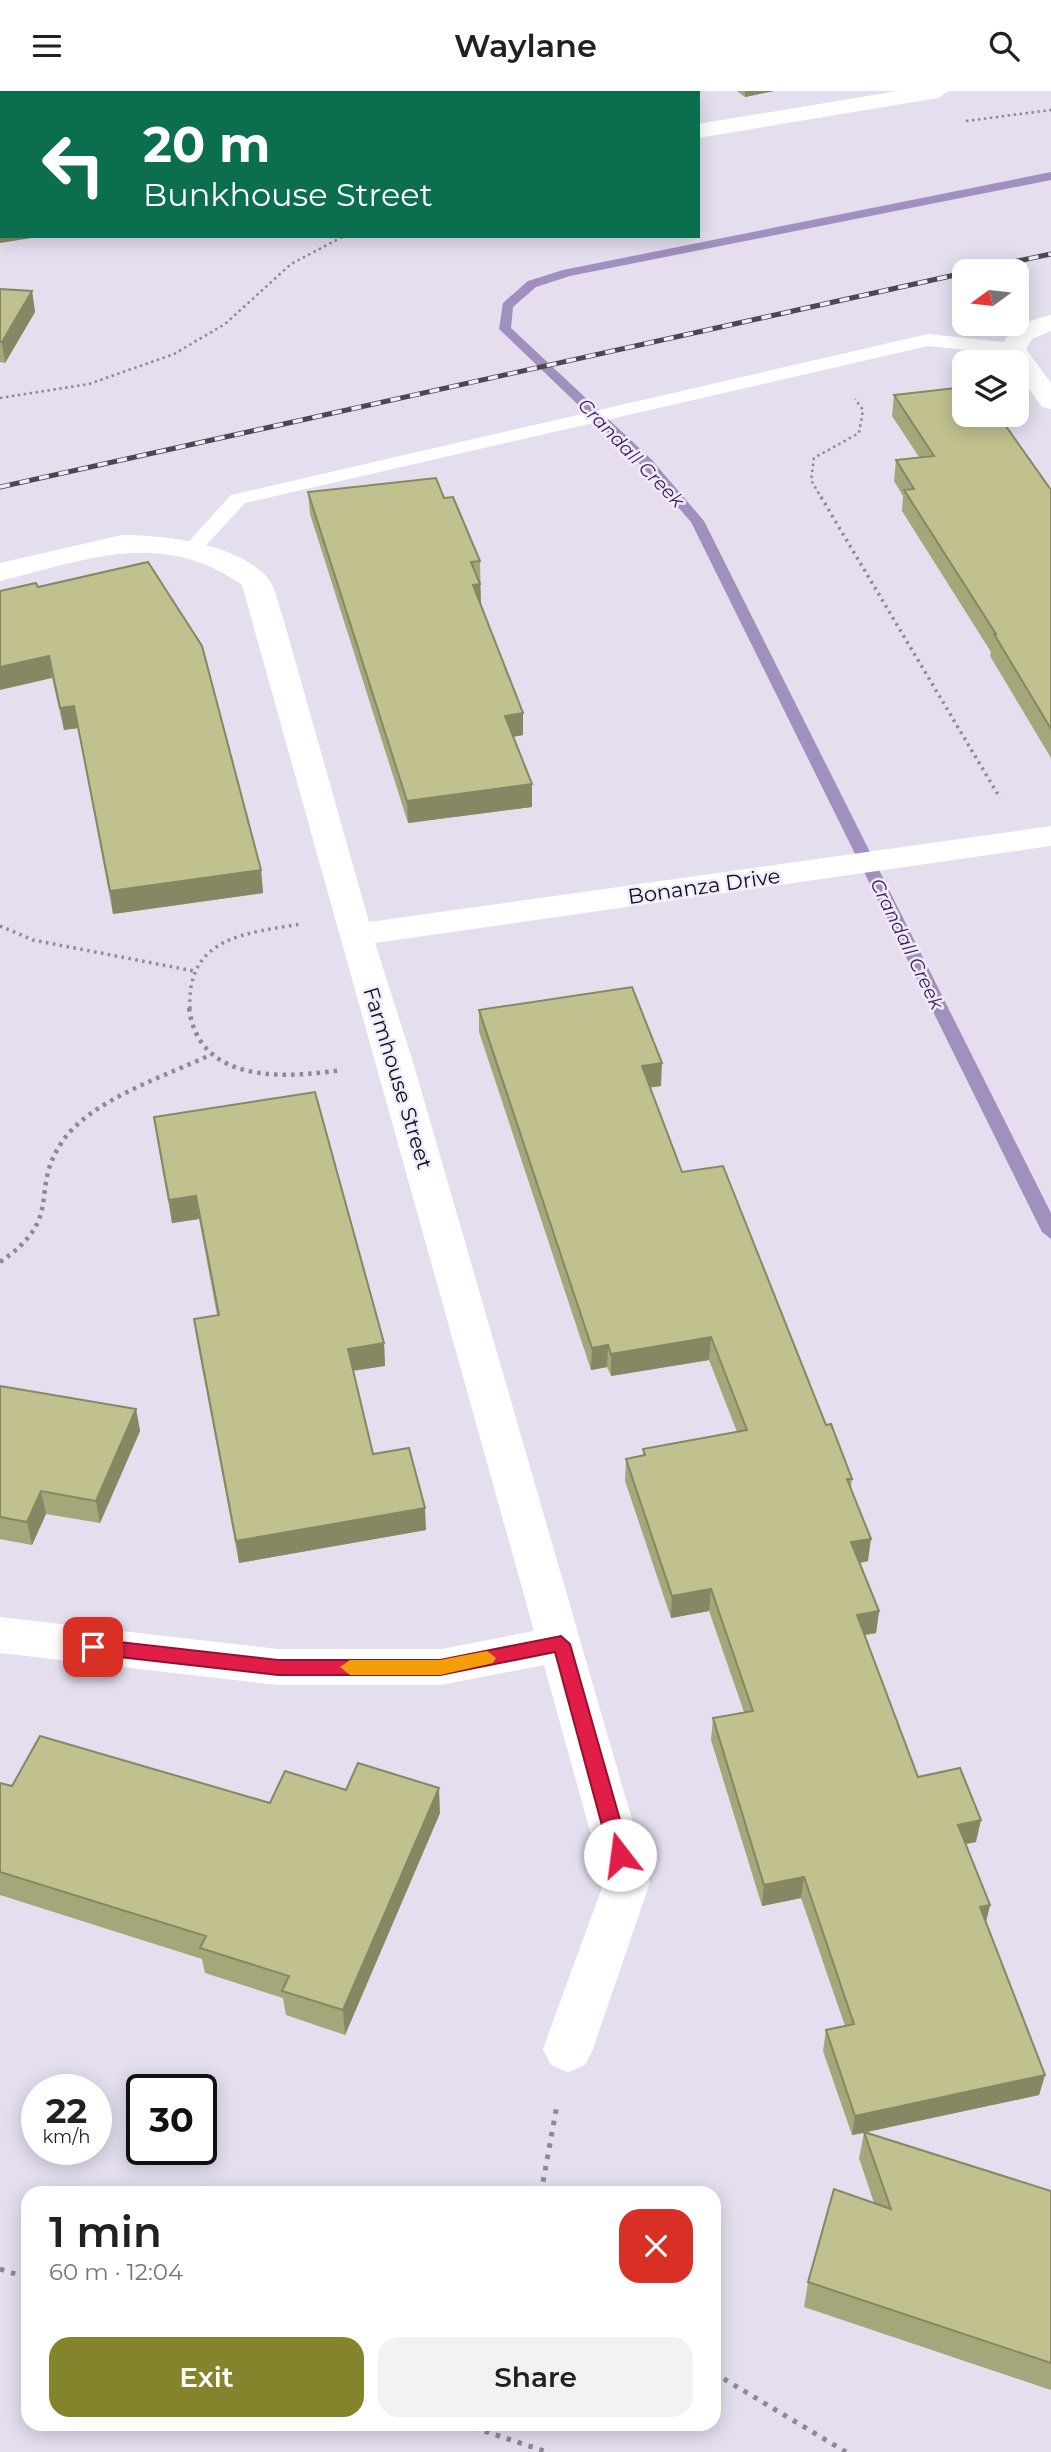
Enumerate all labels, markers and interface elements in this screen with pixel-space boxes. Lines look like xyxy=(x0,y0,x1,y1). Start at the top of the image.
text: Waylane xyxy=(454,26,597,65)
icon: menu xyxy=(28,27,66,65)
icon: search xyxy=(985,27,1023,65)
text: 20 m xyxy=(143,115,270,174)
icon: left xyxy=(28,119,119,210)
text: Bunkhouse Street xyxy=(143,175,433,214)
north arrow xyxy=(952,259,1029,336)
map controls xyxy=(952,259,1029,427)
button: layers xyxy=(952,350,1029,427)
water label: Crandall Creek xyxy=(573,394,689,513)
street label: Bonanza Drive xyxy=(626,863,782,909)
water label: Crandall Creek xyxy=(865,875,949,1014)
street label: Farmhouse Street xyxy=(358,984,438,1172)
pin xyxy=(63,1617,123,1677)
icon: arrive xyxy=(74,1628,112,1666)
position arrow xyxy=(583,1818,657,1892)
speed limit sign: 30 xyxy=(126,2074,217,2165)
text: 22 xyxy=(46,2089,87,2132)
text: km/h xyxy=(42,2126,91,2148)
text: 1 min xyxy=(49,2206,162,2258)
button: close xyxy=(619,2209,693,2283)
text: 60 m · 12:04 xyxy=(49,2258,183,2286)
button: Exit xyxy=(49,2337,364,2417)
button: Share xyxy=(378,2337,693,2417)

